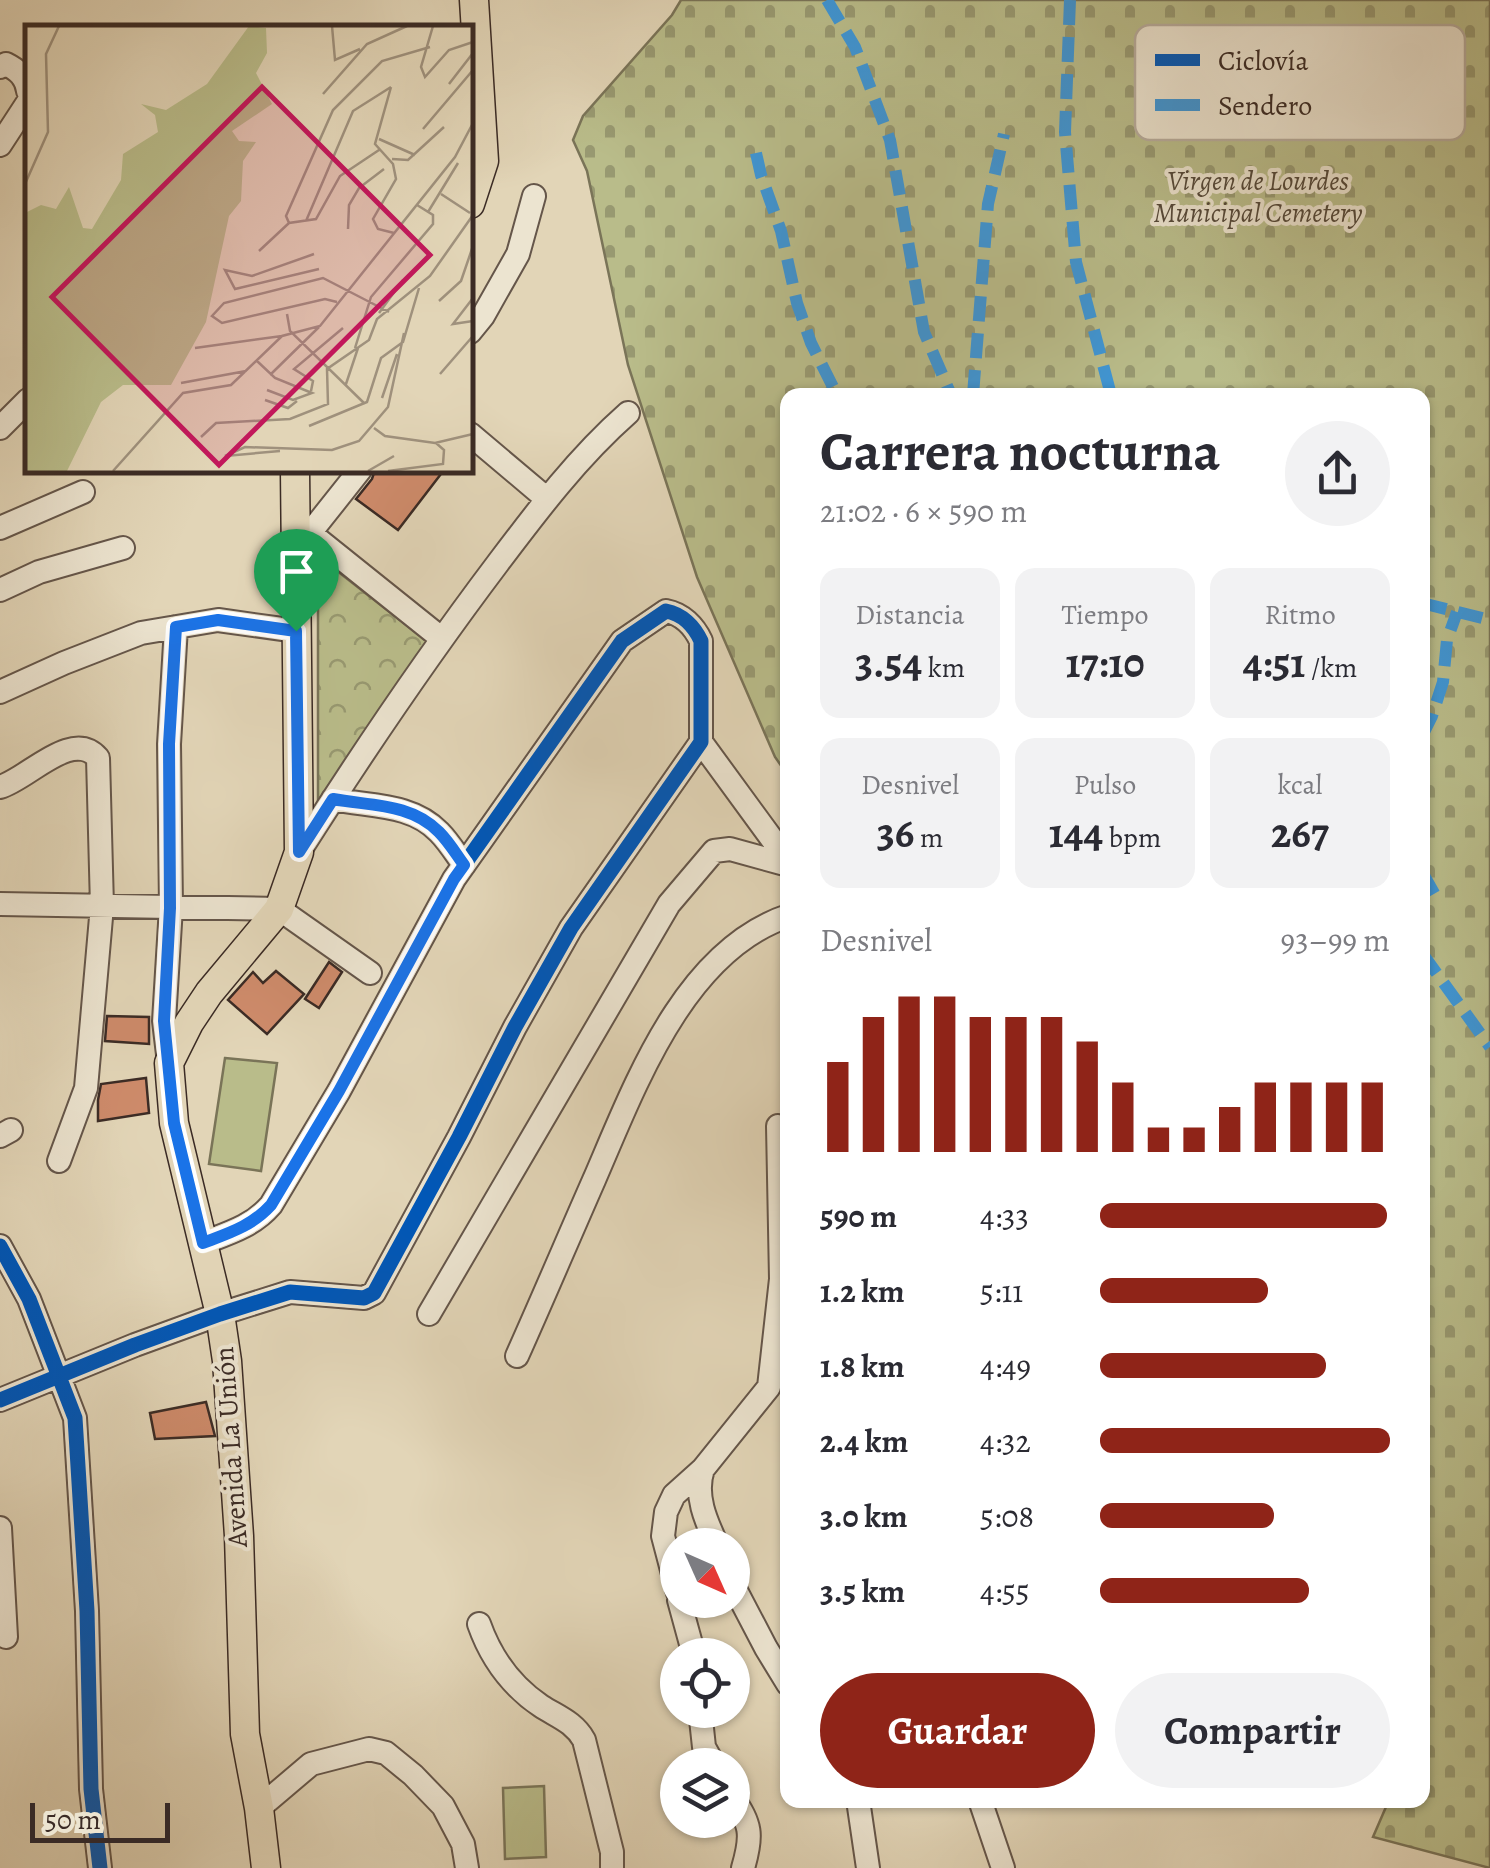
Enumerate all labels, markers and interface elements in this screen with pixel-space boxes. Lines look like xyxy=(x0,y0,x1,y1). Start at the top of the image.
inset map xyxy=(25,25,472,472)
legend xyxy=(1135,25,1465,140)
text: Ciclovía xyxy=(1218,42,1308,80)
text: Sendero xyxy=(1218,87,1312,125)
park label: Virgen de Lourdes Municipal Cemetery xyxy=(1154,162,1363,232)
text: Carrera nocturna xyxy=(820,414,1220,489)
button: share xyxy=(1285,421,1390,526)
text: 21:02 · 6 × 590 m xyxy=(820,489,1027,533)
pin xyxy=(254,529,339,632)
icon: arrive xyxy=(269,544,324,599)
text: Distancia xyxy=(855,596,965,634)
text: Tiempo xyxy=(1062,596,1148,634)
text: Ritmo xyxy=(1264,596,1336,634)
text: 3.54 xyxy=(855,634,922,691)
text: 17:10 xyxy=(1065,634,1145,691)
text: 4:51 xyxy=(1243,634,1305,691)
text: km xyxy=(922,649,965,687)
text: /km xyxy=(1305,649,1357,687)
text: Desnivel xyxy=(861,766,959,804)
text: Pulso xyxy=(1074,766,1136,804)
text: kcal xyxy=(1278,766,1322,804)
text: 36 xyxy=(877,804,914,861)
text: 144 xyxy=(1049,804,1103,861)
text: 267 xyxy=(1271,804,1329,861)
text: m xyxy=(914,819,943,857)
text: bpm xyxy=(1103,819,1161,857)
text: Desnivel xyxy=(820,918,932,962)
text: 93–99 m xyxy=(1281,918,1390,962)
text: 590 m xyxy=(820,1194,897,1238)
text: 4:33 xyxy=(980,1194,1029,1238)
text: 1.2 km xyxy=(820,1269,905,1313)
text: 5:11 xyxy=(980,1269,1023,1313)
text: 1.8 km xyxy=(820,1344,905,1388)
text: 4:49 xyxy=(980,1344,1031,1388)
street label: Avenida La Unión xyxy=(205,1345,257,1550)
text: 2.4 km xyxy=(820,1419,908,1463)
text: 4:32 xyxy=(980,1419,1031,1463)
text: 3.0 km xyxy=(820,1494,908,1538)
text: 5:08 xyxy=(980,1494,1034,1538)
north arrow xyxy=(660,1528,750,1618)
map controls xyxy=(660,1528,750,1838)
text: 3.5 km xyxy=(820,1569,905,1613)
text: 4:55 xyxy=(980,1569,1030,1613)
button: locate xyxy=(660,1638,750,1728)
button: Guardar xyxy=(820,1673,1095,1788)
button: Compartir xyxy=(1115,1673,1390,1788)
button: layers xyxy=(660,1748,750,1838)
scale bar xyxy=(30,1798,170,1842)
text: 50 m xyxy=(45,1801,101,1839)

